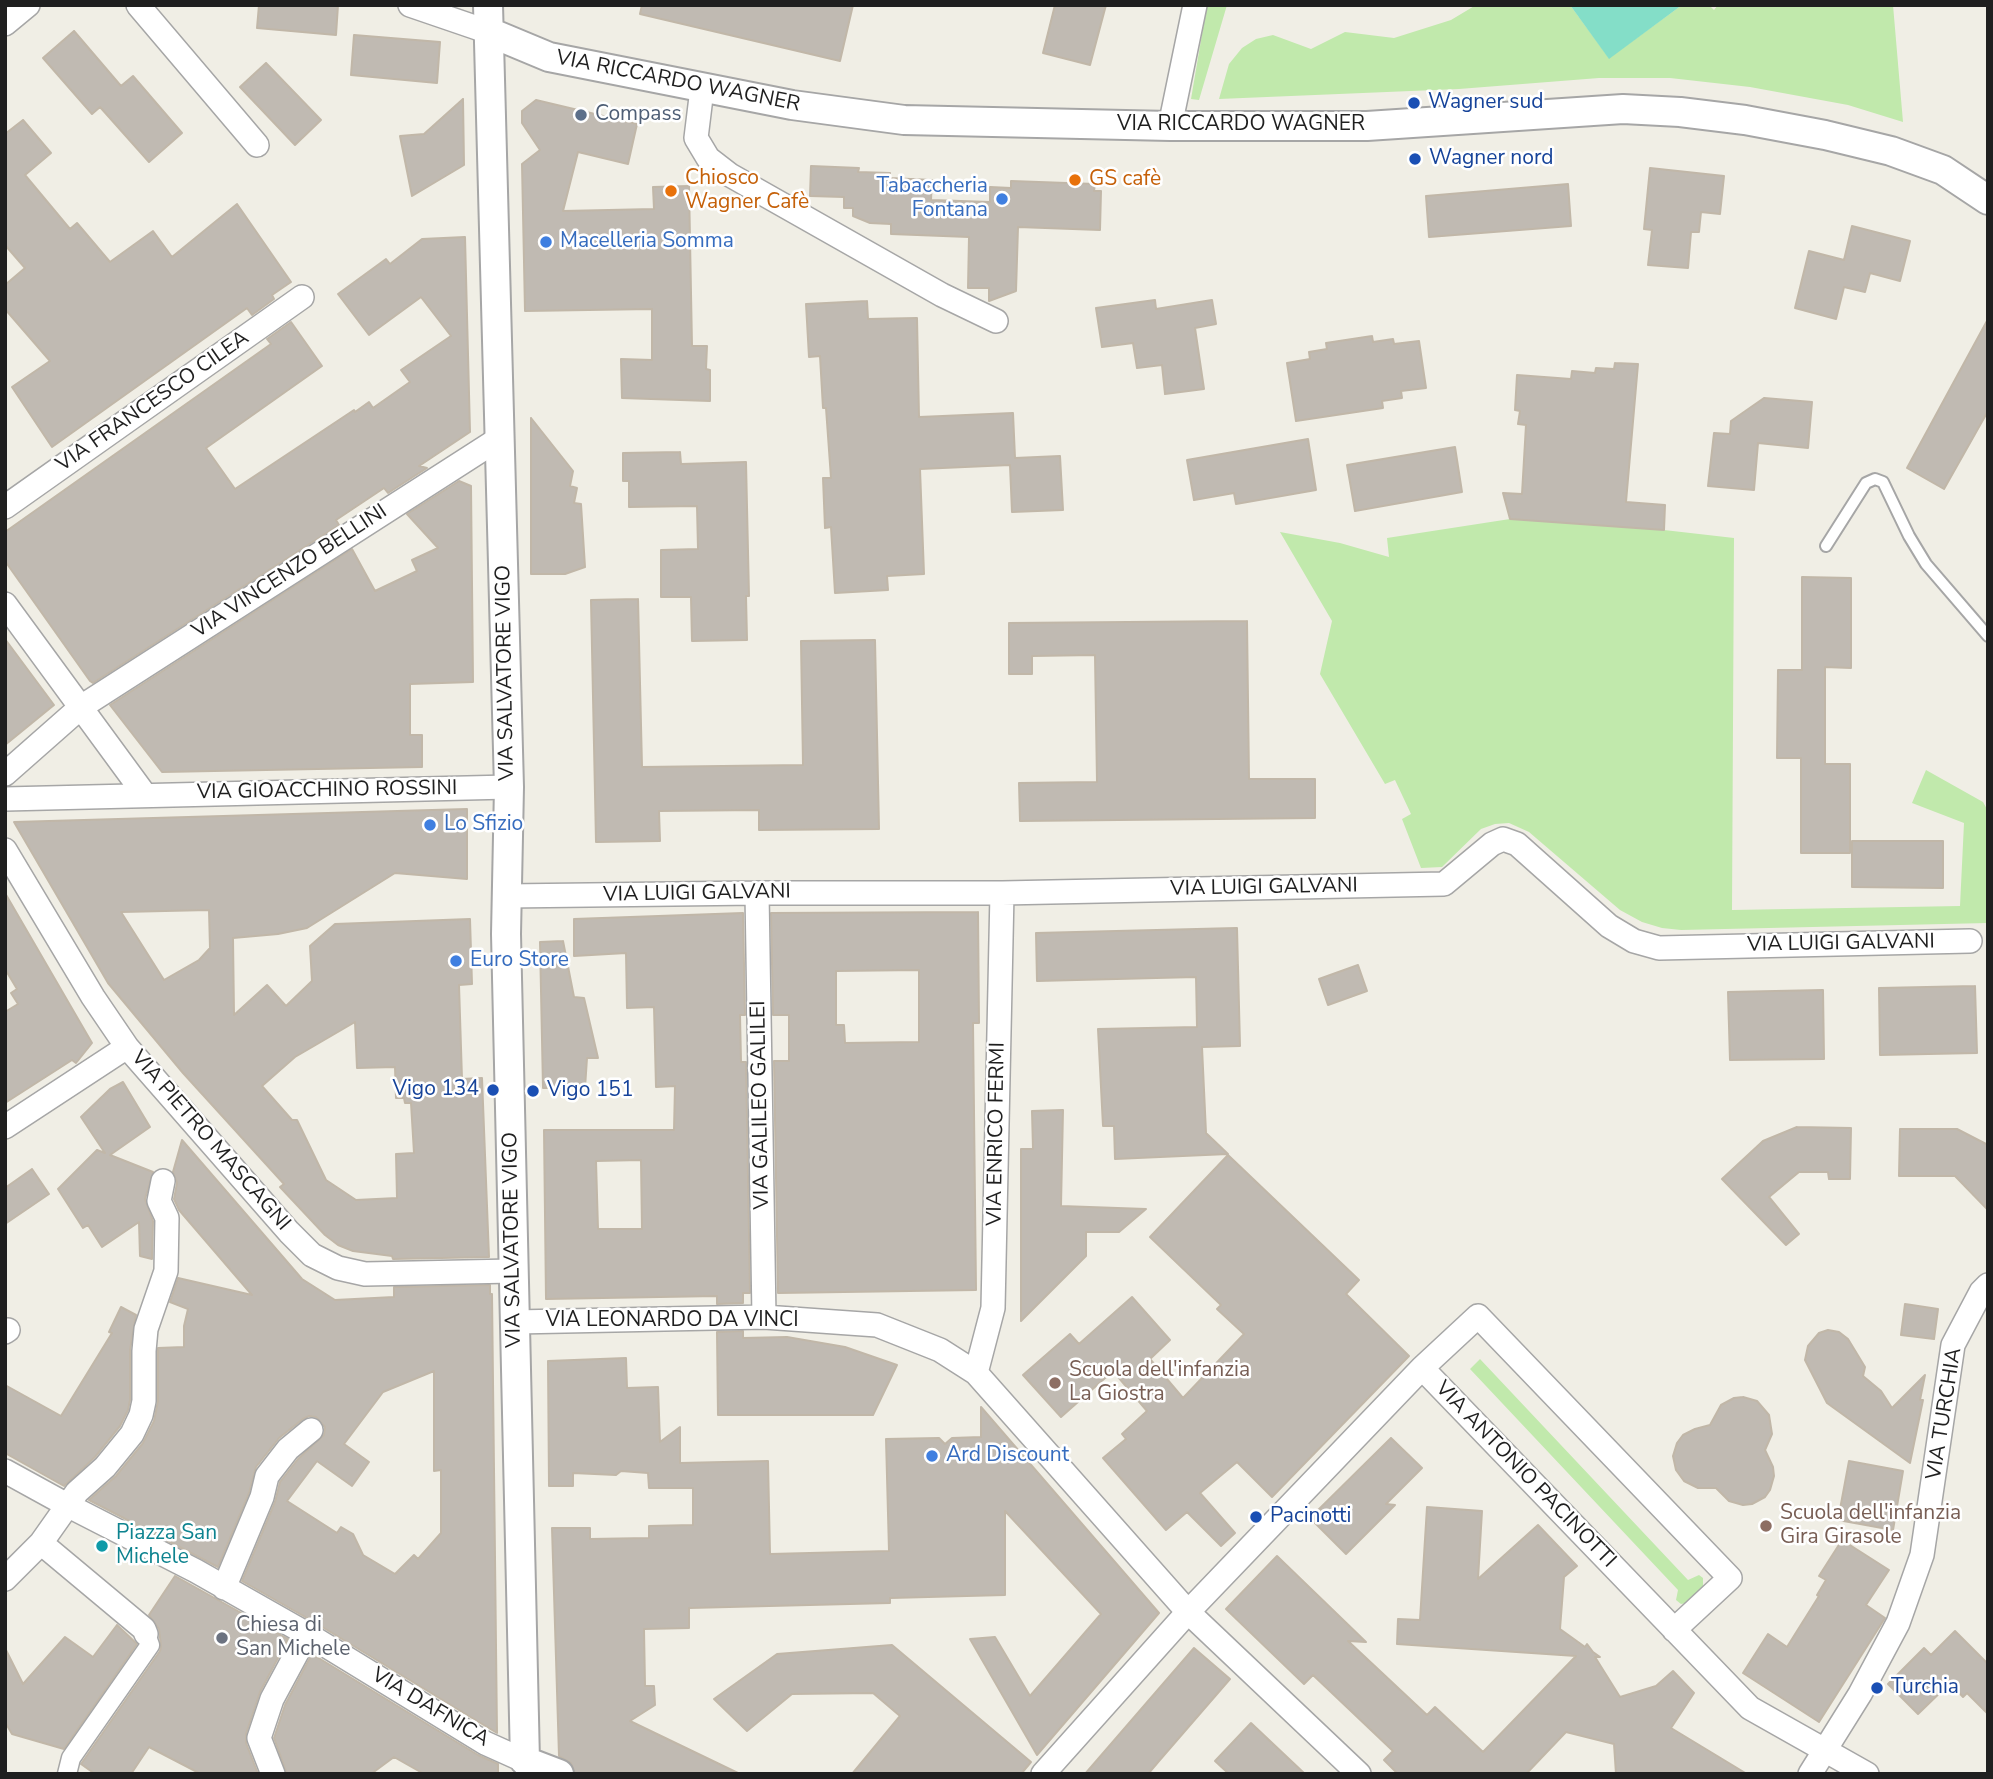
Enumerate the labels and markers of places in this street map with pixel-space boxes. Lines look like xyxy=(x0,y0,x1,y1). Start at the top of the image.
place label: Wagner sud xyxy=(1428,90,1543,116)
marker: Wagner sud xyxy=(1406,95,1422,111)
place label: Compass xyxy=(595,102,682,128)
marker: Compass xyxy=(573,107,589,123)
place label: Wagner nord xyxy=(1429,146,1554,172)
marker: Wagner nord xyxy=(1407,151,1423,167)
place label: Chiosco Wagner Cafè xyxy=(685,166,809,216)
place label: GS cafè xyxy=(1089,167,1161,193)
marker: GS cafè xyxy=(1067,172,1083,188)
place label: Tabaccheria Fontana xyxy=(877,174,988,224)
marker: Chiosco Wagner Cafè xyxy=(663,183,679,199)
marker: Tabaccheria Fontana xyxy=(994,191,1010,207)
place label: Macelleria Somma xyxy=(560,229,734,255)
marker: Macelleria Somma xyxy=(538,234,554,250)
place label: Lo Sfizio xyxy=(444,812,523,838)
marker: Lo Sfizio xyxy=(422,817,438,833)
place label: Euro Store xyxy=(470,948,569,974)
marker: Euro Store xyxy=(448,953,464,969)
place label: Vigo 134 xyxy=(392,1077,479,1103)
place label: Vigo 151 xyxy=(547,1078,634,1104)
marker: Vigo 134 xyxy=(485,1082,501,1098)
marker: Vigo 151 xyxy=(525,1083,541,1099)
place label: Scuola dell'infanzia La Giostra xyxy=(1069,1358,1250,1408)
marker: Scuola dell'infanzia La Giostra xyxy=(1047,1375,1063,1391)
place label: Ard Discount xyxy=(946,1443,1069,1469)
marker: Ard Discount xyxy=(924,1448,940,1464)
place label: Scuola dell'infanzia Gira Girasole xyxy=(1780,1501,1961,1551)
place label: Pacinotti xyxy=(1270,1504,1351,1530)
marker: Pacinotti xyxy=(1248,1509,1264,1525)
marker: Scuola dell'infanzia Gira Girasole xyxy=(1758,1518,1774,1534)
place label: Piazza San Michele xyxy=(116,1521,217,1571)
marker: Piazza San Michele xyxy=(94,1538,110,1554)
place label: Chiesa di San Michele xyxy=(236,1613,350,1663)
marker: Chiesa di San Michele xyxy=(214,1630,230,1646)
place label: Turchia xyxy=(1891,1675,1959,1701)
marker: Turchia xyxy=(1869,1680,1885,1696)

